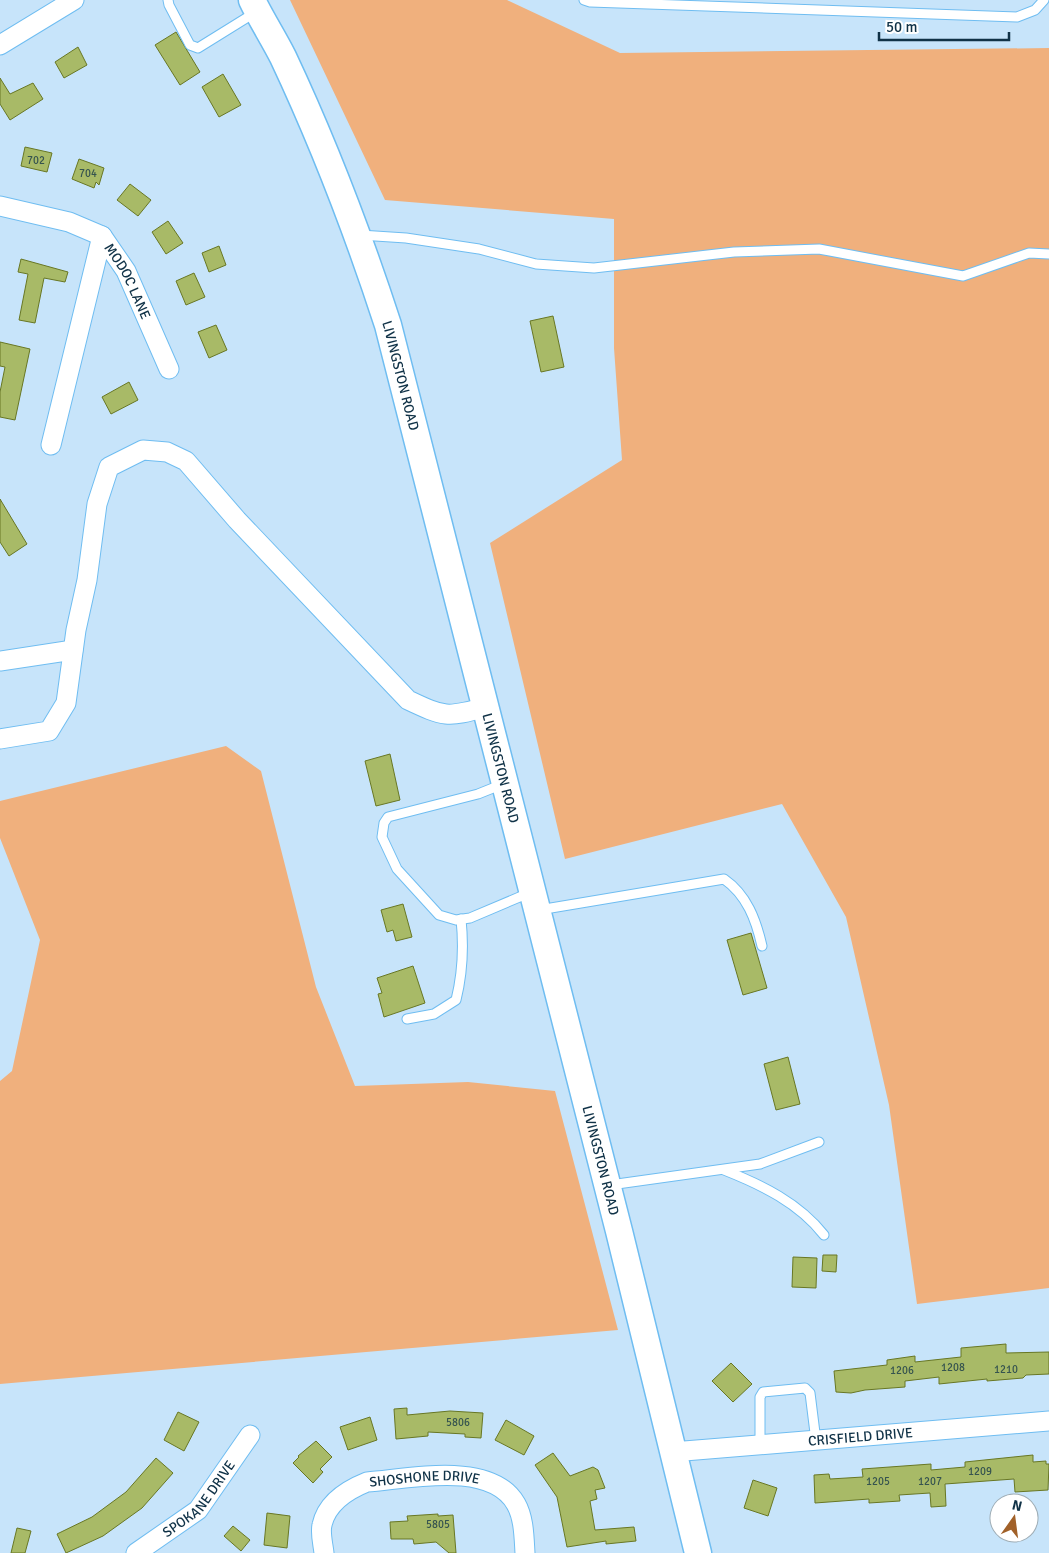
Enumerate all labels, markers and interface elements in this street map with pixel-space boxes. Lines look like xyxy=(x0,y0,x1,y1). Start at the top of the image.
scale bar xyxy=(879,10,1009,42)
text: 50 m xyxy=(886,18,917,36)
house number: 702 xyxy=(27,154,45,167)
house number: 704 xyxy=(79,167,97,180)
street label: MODOC LANE xyxy=(101,240,155,322)
street label: LIVINGSTON ROAD xyxy=(379,318,423,432)
street label: LIVINGSTON ROAD xyxy=(479,711,523,825)
street label: LIVINGSTON ROAD xyxy=(579,1104,623,1217)
house number: 1208 xyxy=(941,1361,965,1374)
house number: 1210 xyxy=(994,1363,1018,1376)
house number: 1206 xyxy=(890,1364,914,1377)
house number: 5806 xyxy=(446,1416,470,1429)
street label: CRISFIELD DRIVE xyxy=(807,1424,913,1449)
street label: SPOKANE DRIVE xyxy=(159,1457,238,1541)
house number: 1209 xyxy=(968,1465,992,1478)
street label: SHOSHONE DRIVE xyxy=(368,1467,482,1490)
house number: 1205 xyxy=(866,1475,890,1488)
house number: 1207 xyxy=(918,1475,942,1488)
north arrow xyxy=(989,1493,1039,1543)
text: N xyxy=(1010,1496,1024,1515)
house number: 5805 xyxy=(426,1518,450,1531)

